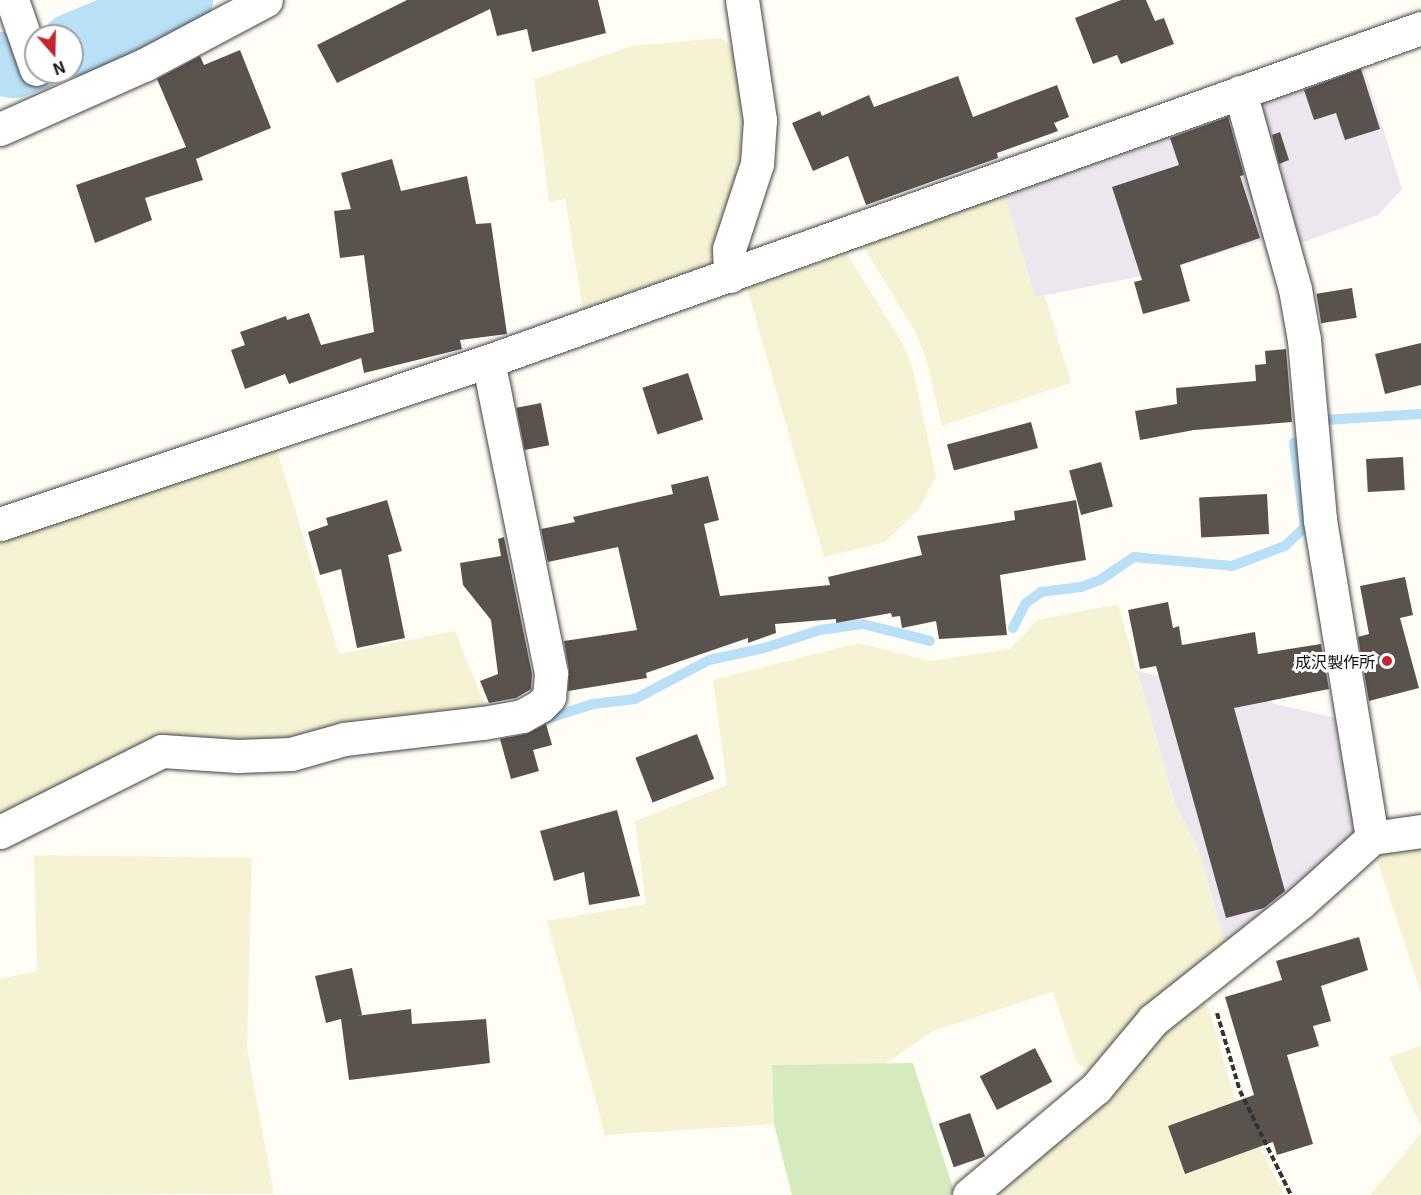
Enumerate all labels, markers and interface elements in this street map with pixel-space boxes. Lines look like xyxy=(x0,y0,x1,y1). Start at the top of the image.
north arrow xyxy=(24,24,84,84)
text: N xyxy=(50,56,69,82)
place label: 成沢製作所 xyxy=(1295,651,1375,671)
marker: 成沢製作所 xyxy=(1380,654,1394,668)

